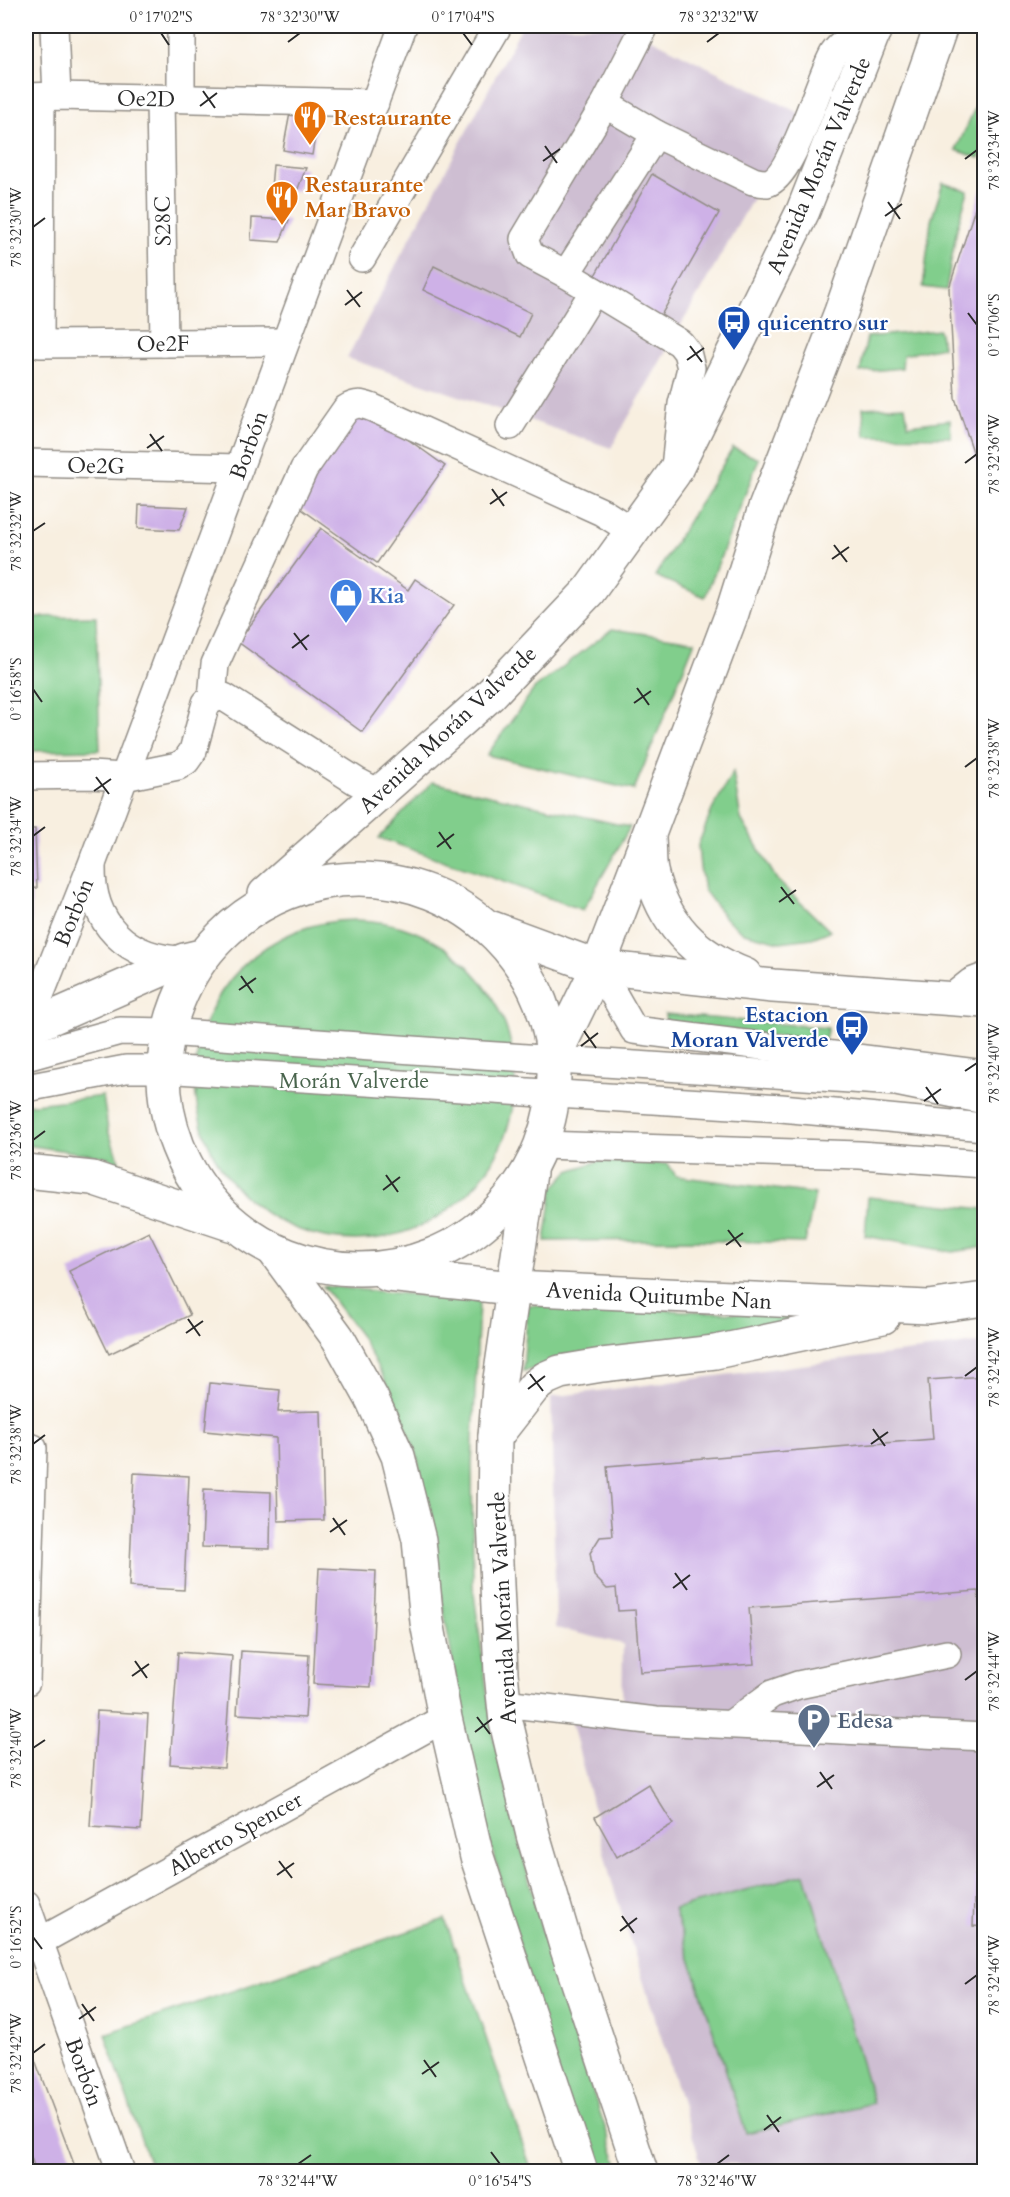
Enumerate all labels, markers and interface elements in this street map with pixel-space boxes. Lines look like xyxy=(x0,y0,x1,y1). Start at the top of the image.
text: 0°17'02"S xyxy=(129,7,193,27)
text: 78°32'30"W xyxy=(260,7,340,27)
text: 0°17'04"S xyxy=(431,7,495,27)
text: 78°32'32"W xyxy=(679,7,759,27)
street label: Avenida Morán Valverde xyxy=(760,52,878,279)
street label: Oe2D xyxy=(117,83,175,115)
restaurant icon: Restaurante xyxy=(292,99,328,146)
place label: Restaurante xyxy=(333,103,452,133)
text: 78°32'34"W xyxy=(984,110,1004,190)
place label: Restaurante Mar Bravo xyxy=(305,170,424,225)
restaurant icon: Restaurante Mar Bravo xyxy=(264,179,300,226)
text: 78°32'30"W xyxy=(6,187,26,267)
street label: S28C xyxy=(148,196,178,246)
text: 0°17'06"S xyxy=(984,293,1004,357)
bus stop icon: quicentro sur xyxy=(716,304,752,351)
place label: quicentro sur xyxy=(757,308,888,338)
street label: Oe2F xyxy=(136,329,190,359)
street label: Borbón xyxy=(223,406,275,484)
text: 78°32'36"W xyxy=(984,414,1004,494)
street label: Oe2G xyxy=(67,450,125,482)
text: 78°32'32"W xyxy=(6,491,26,571)
shop icon: Kia xyxy=(328,577,364,624)
place label: Kia xyxy=(369,581,405,611)
street label: Avenida Morán Valverde xyxy=(352,639,543,820)
text: 0°16'58"S xyxy=(6,657,26,721)
text: 78°32'38"W xyxy=(984,718,1004,798)
text: 78°32'34"W xyxy=(6,796,26,876)
street label: Borbón xyxy=(47,873,101,951)
place label: Estacion Moran Valverde xyxy=(671,1000,829,1055)
bus stop icon: Estacion Moran Valverde xyxy=(834,1009,870,1056)
text: 78°32'40"W xyxy=(984,1023,1004,1103)
park label: Morán Valverde xyxy=(279,1066,429,1096)
text: 78°32'36"W xyxy=(6,1100,26,1180)
street label: Avenida Quitumbe Ñan xyxy=(545,1275,773,1317)
text: 78°32'42"W xyxy=(984,1327,1004,1407)
text: 78°32'38"W xyxy=(6,1404,26,1484)
street label: Avenida Morán Valverde xyxy=(482,1491,524,1725)
text: 78°32'44"W xyxy=(984,1631,1004,1711)
parking icon: Edesa xyxy=(796,1702,832,1749)
place label: Edesa xyxy=(837,1706,894,1736)
text: 78°32'40"W xyxy=(6,1708,26,1788)
street label: Alberto Spencer xyxy=(163,1784,309,1883)
text: 0°16'52"S xyxy=(6,1905,26,1969)
text: 78°32'46"W xyxy=(984,1935,1004,2015)
text: 78°32'42"W xyxy=(6,2013,26,2093)
street label: Borbón xyxy=(58,2034,110,2111)
text: 78°32'44"W xyxy=(258,2171,338,2191)
text: 0°16'54"S xyxy=(468,2171,532,2191)
text: 78°32'46"W xyxy=(677,2171,757,2191)

